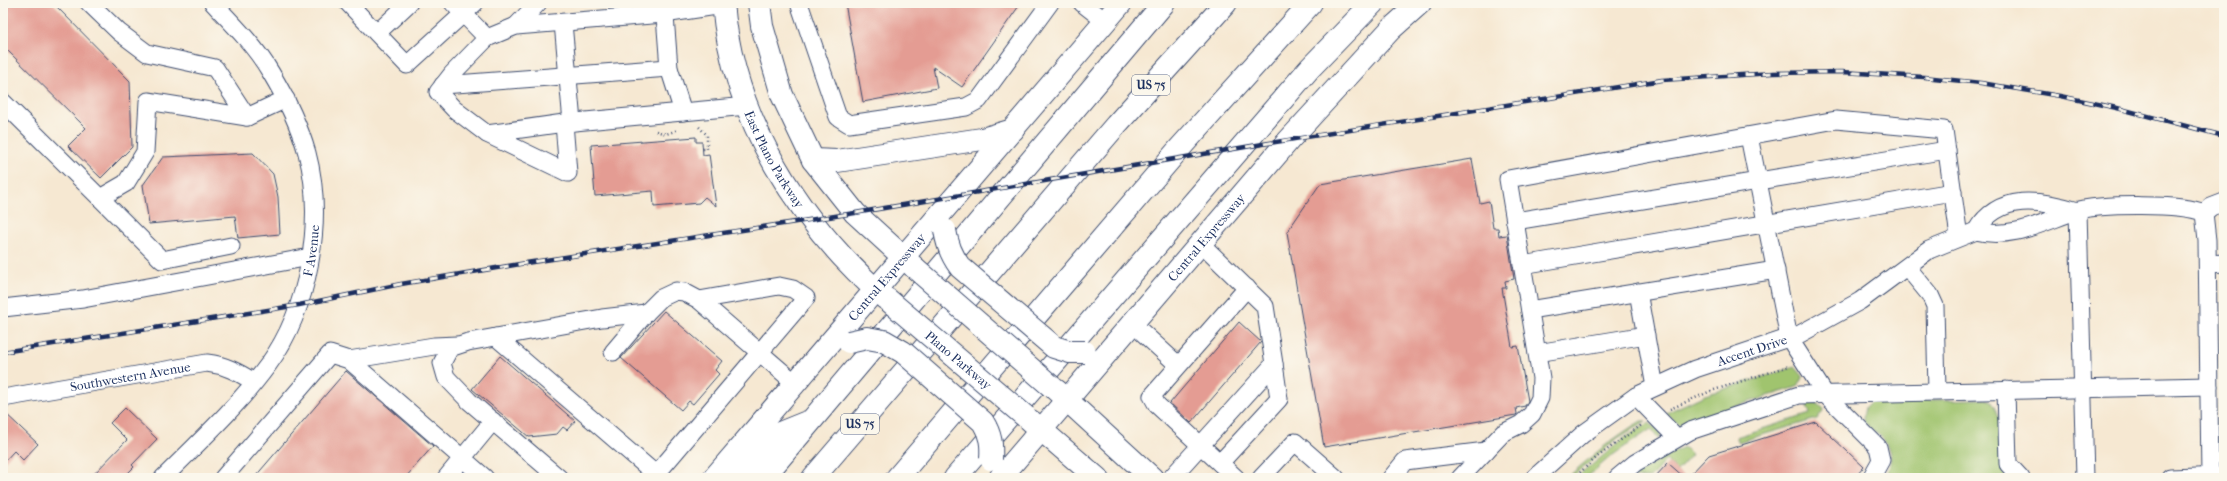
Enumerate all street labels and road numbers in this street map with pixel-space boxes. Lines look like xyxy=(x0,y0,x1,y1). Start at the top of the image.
road number: US 75 xyxy=(1132,75,1170,95)
street label: East Plano Parkway xyxy=(742,108,808,211)
street label: Central Expressway xyxy=(1164,189,1248,284)
street label: F Avenue xyxy=(300,224,322,278)
street label: Central Expressway xyxy=(845,229,929,324)
street label: Plano Parkway xyxy=(922,327,996,393)
street label: Accent Drive xyxy=(1714,331,1789,369)
street label: Southwestern Avenue xyxy=(69,358,192,394)
road number: US 75 xyxy=(841,414,879,434)

